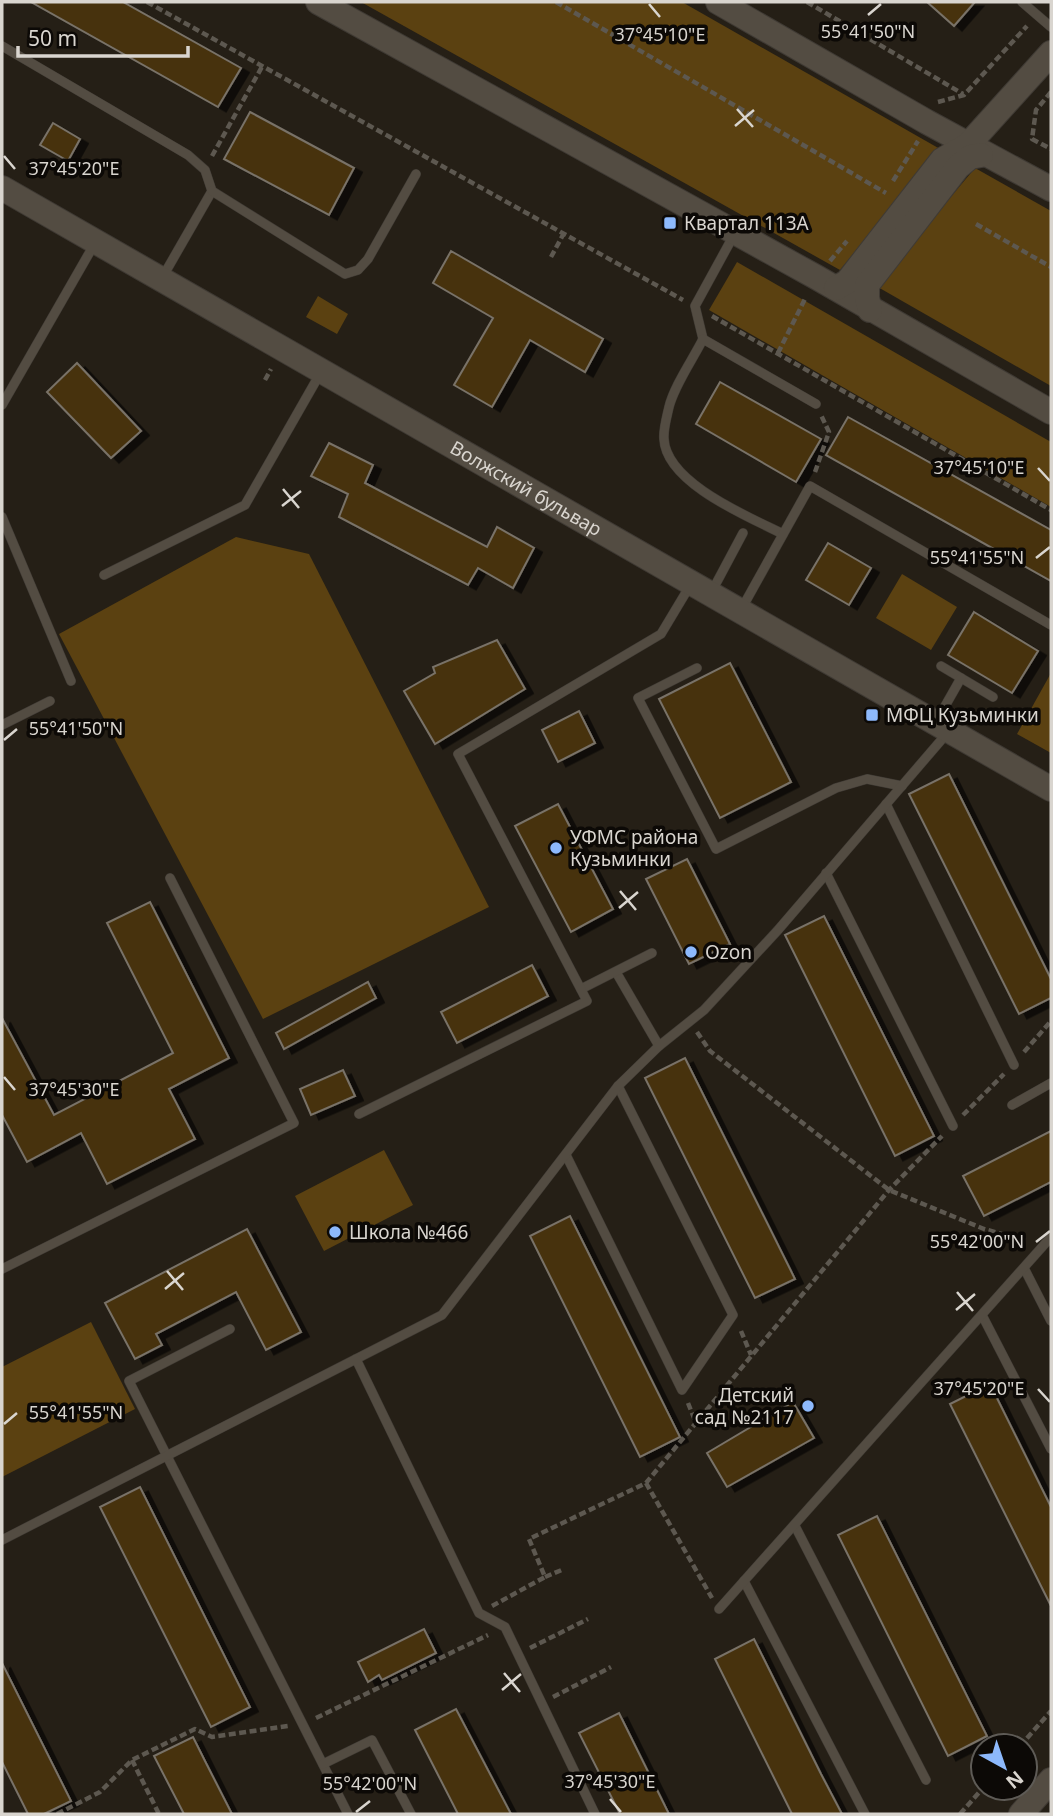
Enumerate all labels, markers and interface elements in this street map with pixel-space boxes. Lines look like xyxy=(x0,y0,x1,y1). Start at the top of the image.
scale bar xyxy=(18,14,187,58)
text: 55°41'50"N xyxy=(821,19,915,43)
text: 37°45'10"E xyxy=(615,22,705,46)
text: 50 m xyxy=(28,24,77,52)
text: 37°45'20"E xyxy=(29,156,119,180)
place label: Квартал 113А xyxy=(684,210,810,236)
marker: Квартал 113А xyxy=(662,215,678,231)
street label: Волжский бульвар xyxy=(446,435,607,542)
text: 37°45'10"E xyxy=(934,455,1024,479)
text: 55°41'55"N xyxy=(930,545,1024,569)
place label: МФЦ Кузьминки xyxy=(886,702,1039,728)
marker: МФЦ Кузьминки xyxy=(864,707,880,723)
text: 55°41'50"N xyxy=(29,716,123,740)
place label: УФМС района Кузьминки xyxy=(570,824,698,872)
marker: УФМС района Кузьминки xyxy=(548,840,564,856)
place label: Ozon xyxy=(705,939,752,965)
marker: Ozon xyxy=(683,944,699,960)
text: 37°45'30"E xyxy=(29,1077,119,1101)
place label: Школа №466 xyxy=(349,1219,468,1245)
marker: Школа №466 xyxy=(327,1224,343,1240)
text: 55°42'00"N xyxy=(930,1229,1024,1253)
text: 37°45'20"E xyxy=(934,1376,1024,1400)
place label: Детский сад №2117 xyxy=(695,1382,794,1430)
marker: Детский сад №2117 xyxy=(800,1398,816,1414)
text: 55°41'55"N xyxy=(29,1400,123,1424)
north arrow xyxy=(969,1732,1039,1802)
text: N xyxy=(1001,1765,1029,1795)
text: 37°45'30"E xyxy=(565,1769,655,1793)
text: 55°42'00"N xyxy=(323,1771,417,1795)

